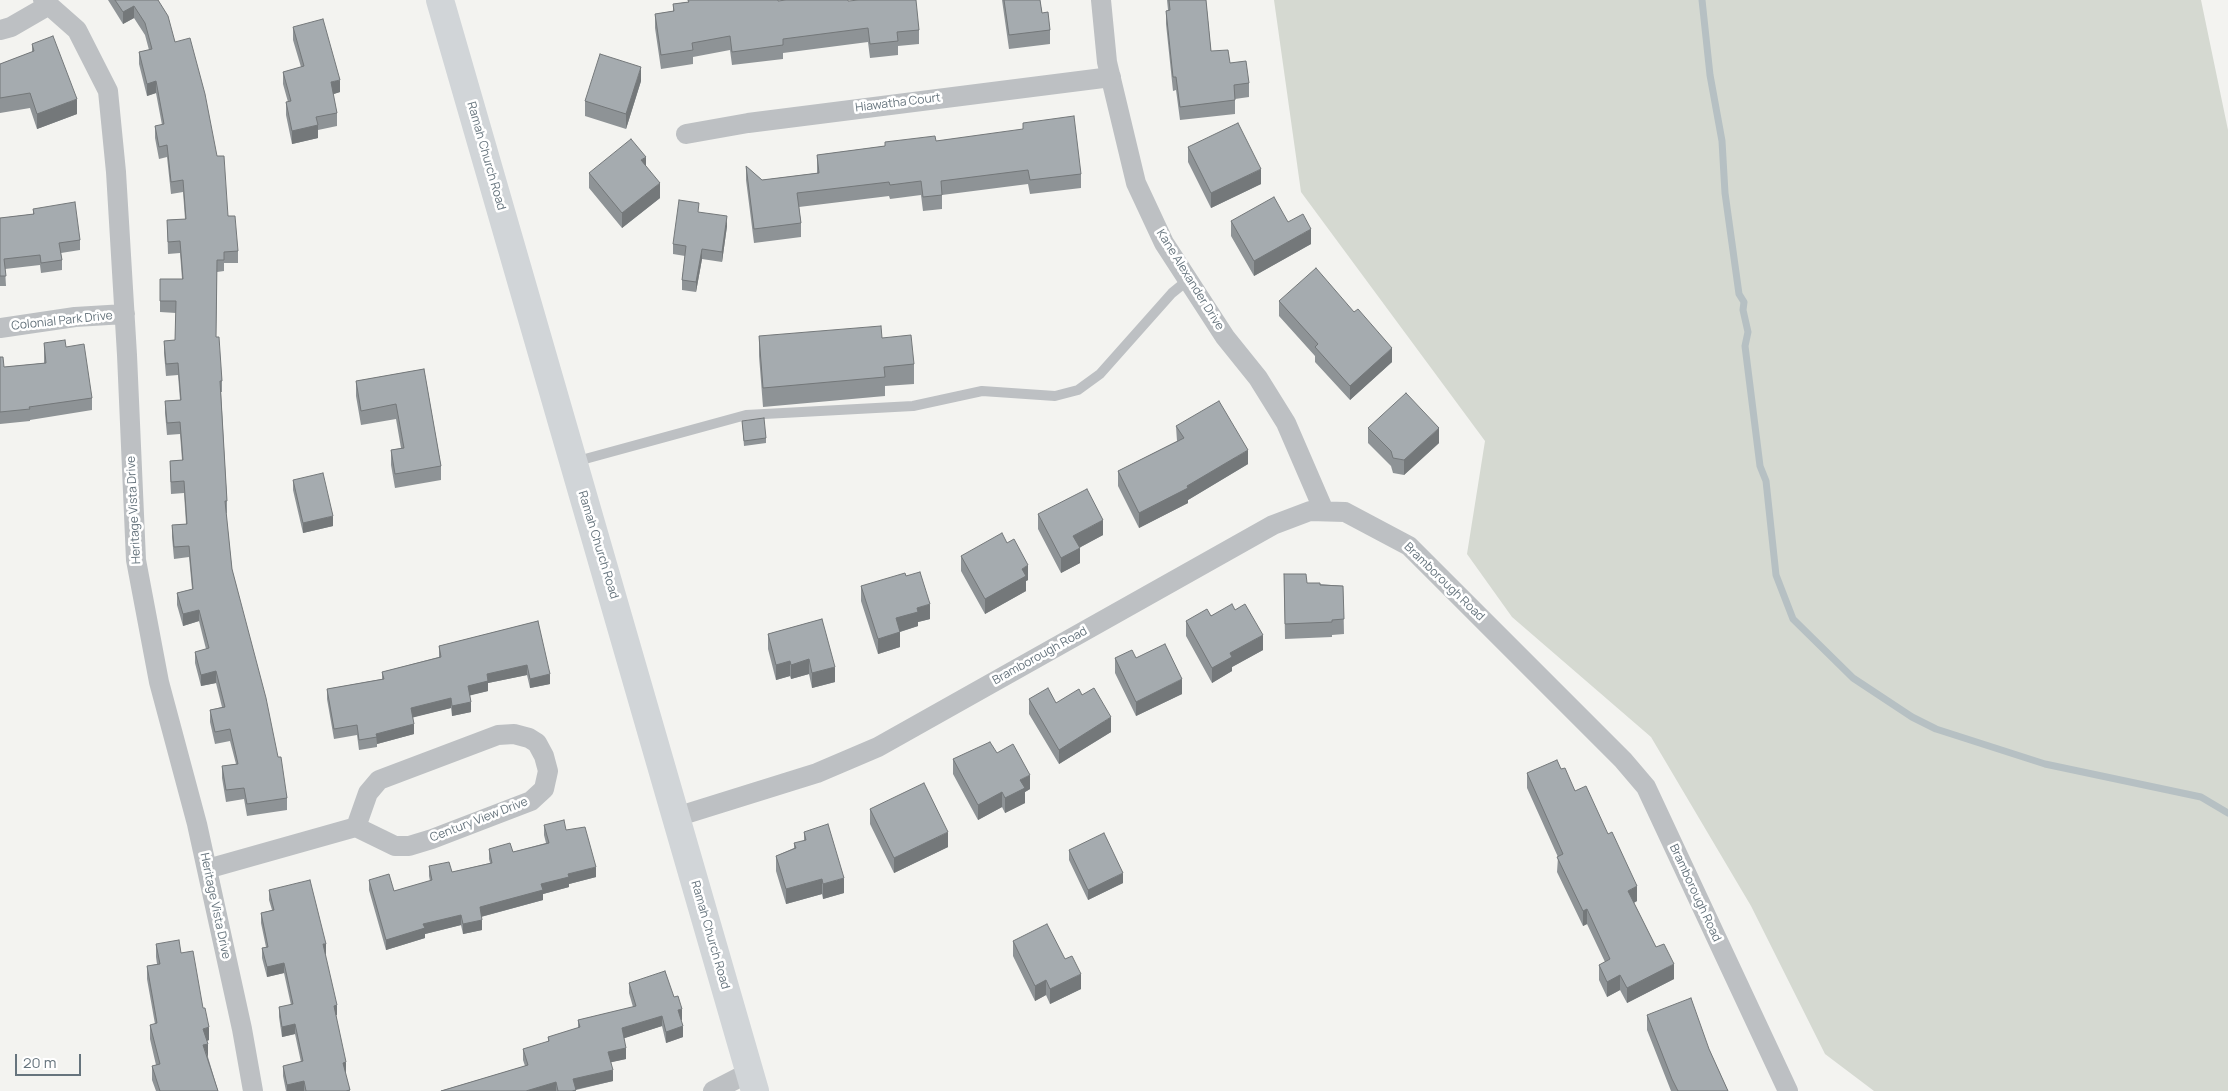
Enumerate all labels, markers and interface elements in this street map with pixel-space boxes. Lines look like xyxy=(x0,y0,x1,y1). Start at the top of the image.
street label: Hiawatha Court xyxy=(854,91,942,115)
street label: Ramah Church Road xyxy=(464,100,508,212)
street label: Kane Alexander Drive xyxy=(1153,227,1227,333)
street label: Colonial Park Drive xyxy=(11,309,113,333)
street label: Heritage Vista Drive xyxy=(124,456,144,564)
street label: Ramah Church Road xyxy=(575,489,621,601)
street label: Bramborough Road xyxy=(1401,540,1487,624)
street label: Bramborough Road xyxy=(990,624,1090,688)
street label: Century View Drive xyxy=(428,795,530,845)
street label: Bramborough Road xyxy=(1666,842,1724,944)
street label: Heritage Vista Drive xyxy=(197,851,233,961)
street label: Ramah Church Road xyxy=(688,879,732,991)
scale bar xyxy=(18,1044,84,1076)
text: 20 m xyxy=(23,1052,56,1073)

